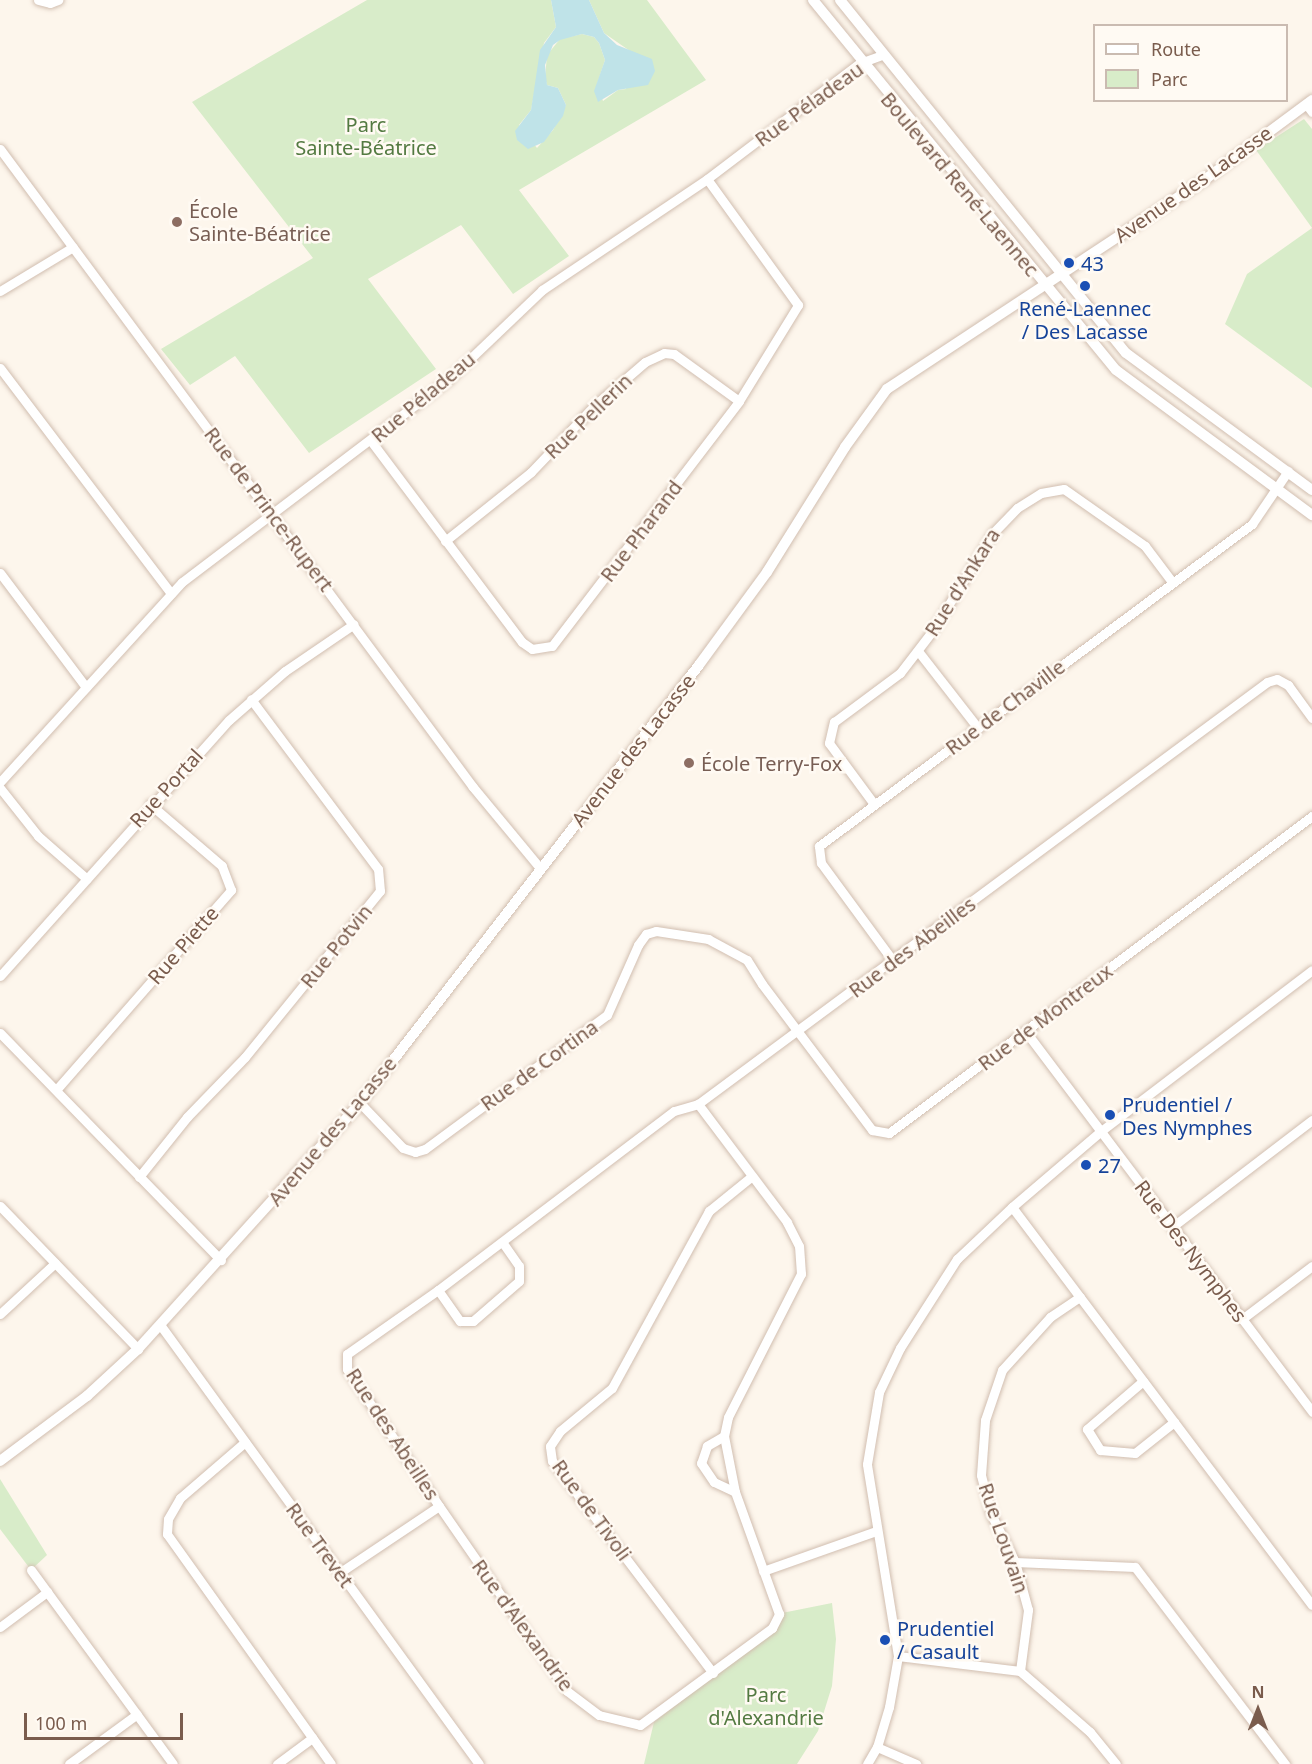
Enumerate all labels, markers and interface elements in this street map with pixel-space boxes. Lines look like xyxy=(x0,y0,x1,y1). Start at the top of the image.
legend xyxy=(1093,24,1288,102)
text: Route xyxy=(1151,37,1201,61)
street label: Rue Péladeau xyxy=(750,57,868,151)
text: Parc xyxy=(1151,67,1188,91)
street label: Boulevard René-Laennec xyxy=(876,87,1044,281)
park label: Parc Sainte-Béatrice xyxy=(295,113,437,160)
street label: Avenue des Lacasse xyxy=(1110,121,1276,247)
place label: École Sainte-Béatrice xyxy=(189,198,331,245)
marker: École Sainte-Béatrice xyxy=(170,215,184,229)
place label: 43 xyxy=(1081,251,1104,275)
marker: 43 xyxy=(1062,256,1076,270)
marker: René-Laennec / Des Lacasse xyxy=(1078,279,1092,293)
place label: René-Laennec / Des Lacasse xyxy=(1019,296,1151,343)
street label: Rue Péladeau xyxy=(366,347,480,447)
street label: Rue Pellerin xyxy=(539,368,637,464)
street label: Rue de Prince-Rupert xyxy=(199,422,339,596)
street label: Rue Pharand xyxy=(595,476,687,586)
street label: Rue d'Ankara xyxy=(919,524,1005,640)
street label: Rue de Chaville xyxy=(941,654,1069,760)
street label: Avenue des Lacasse xyxy=(566,669,700,831)
street label: Rue Portal xyxy=(125,744,207,832)
place label: École Terry-Fox xyxy=(701,751,842,775)
marker: École Terry-Fox xyxy=(682,756,696,770)
street label: Rue des Abeilles xyxy=(844,892,980,1002)
street label: Rue Potvin xyxy=(295,899,377,993)
street label: Rue Piette xyxy=(143,901,223,989)
street label: Rue de Montreux xyxy=(973,959,1117,1075)
street label: Rue de Cortina xyxy=(476,1014,602,1116)
street label: Avenue des Lacasse xyxy=(263,1052,401,1210)
place label: Prudentiel / Des Nymphes xyxy=(1122,1092,1252,1139)
marker: Prudentiel / Des Nymphes xyxy=(1103,1108,1117,1122)
place label: 27 xyxy=(1098,1153,1121,1177)
marker: 27 xyxy=(1079,1158,1093,1172)
street label: Rue Des Nymphes xyxy=(1130,1175,1252,1327)
street label: Rue des Abeilles xyxy=(341,1364,445,1504)
street label: Rue de Tivoli xyxy=(547,1455,637,1565)
street label: Rue Louvain xyxy=(974,1480,1034,1596)
street label: Rue Trevet xyxy=(281,1498,359,1592)
street label: Rue d'Alexandrie xyxy=(467,1555,579,1695)
place label: Prudentiel / Casault xyxy=(897,1616,994,1663)
marker: Prudentiel / Casault xyxy=(878,1633,892,1647)
north arrow xyxy=(1228,1680,1288,1740)
text: N xyxy=(1251,1681,1265,1703)
park label: Parc d'Alexandrie xyxy=(708,1683,824,1730)
scale bar xyxy=(27,1701,186,1739)
text: 100 m xyxy=(35,1711,87,1735)

